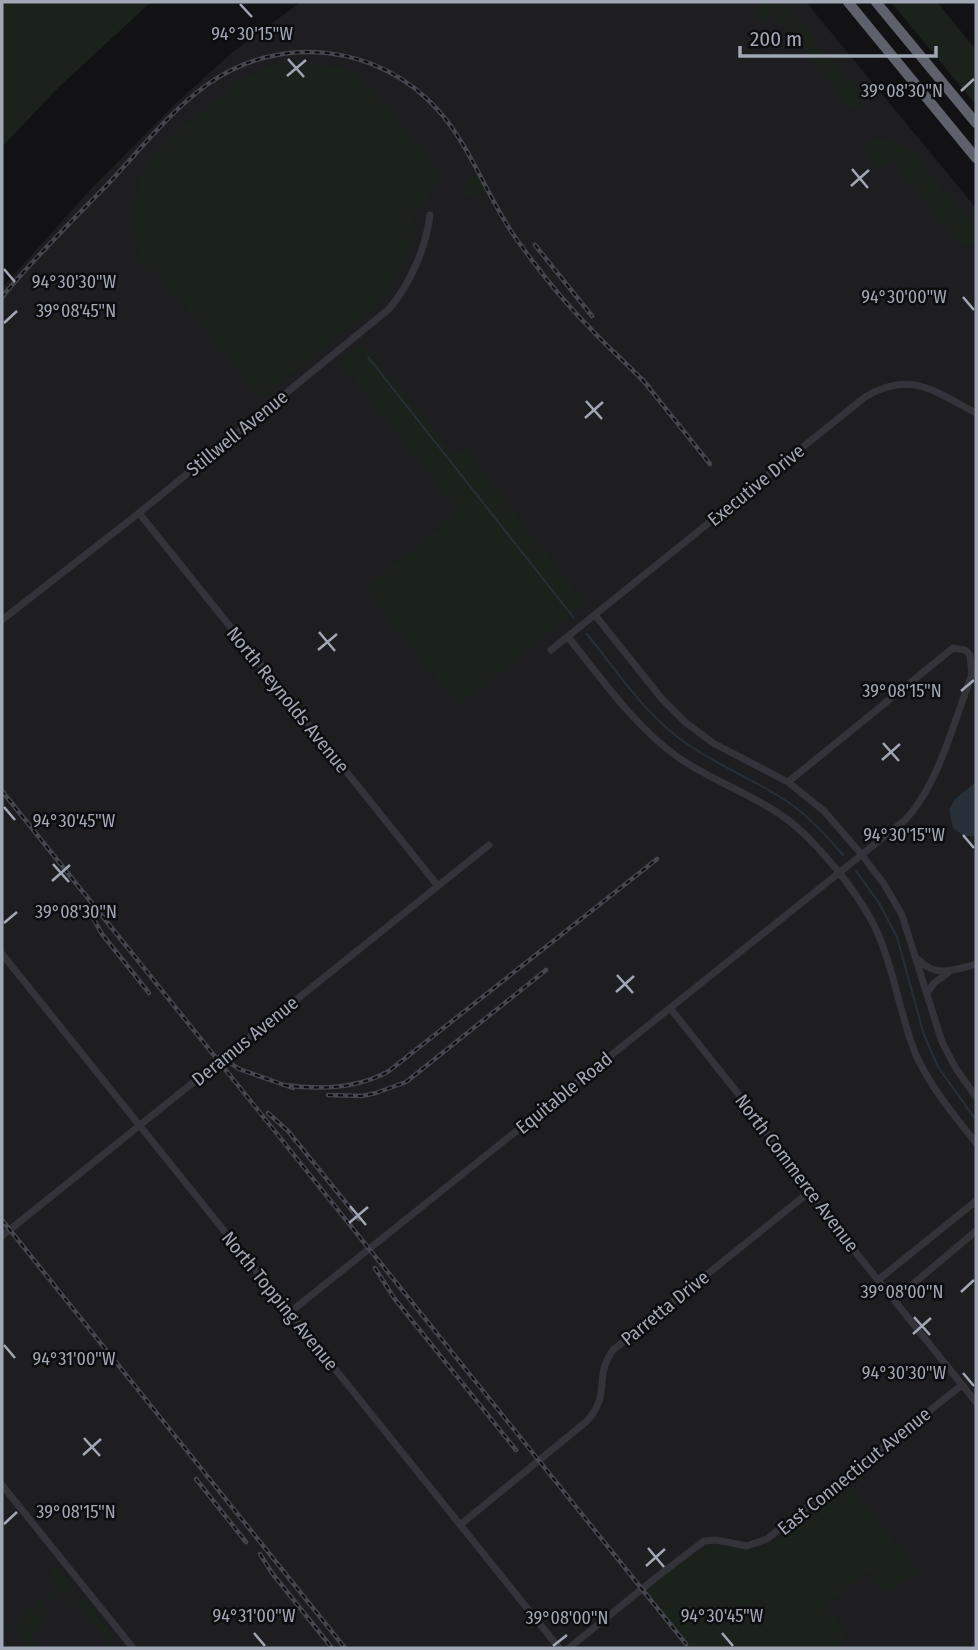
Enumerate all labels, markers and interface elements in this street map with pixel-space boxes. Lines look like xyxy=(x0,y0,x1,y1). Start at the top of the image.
scale bar xyxy=(740,14,936,58)
text: 94°30'15"W xyxy=(211,23,293,45)
text: 200 m xyxy=(750,26,802,52)
text: 39°08'30"N xyxy=(861,80,943,102)
text: 94°30'30"W xyxy=(32,271,117,293)
text: 94°30'00"W xyxy=(861,286,947,308)
text: 39°08'45"N xyxy=(36,300,116,322)
street label: Stillwell Avenue xyxy=(182,385,292,481)
street label: Executive Drive xyxy=(703,439,809,531)
street label: North Reynolds Avenue xyxy=(222,622,354,778)
text: 39°08'15"N xyxy=(862,680,942,702)
text: 94°30'45"W xyxy=(33,810,116,832)
text: 94°30'15"W xyxy=(863,824,945,846)
text: 39°08'30"N xyxy=(35,901,117,923)
street label: Deramus Avenue xyxy=(187,991,303,1091)
street label: Equitable Road xyxy=(511,1047,617,1139)
street label: North Commerce Avenue xyxy=(730,1090,864,1256)
street label: North Topping Avenue xyxy=(217,1227,343,1375)
street label: Parretta Drive xyxy=(616,1265,714,1351)
text: 39°08'00"N xyxy=(861,1281,943,1303)
text: 94°31'00"W xyxy=(33,1348,116,1370)
text: 94°30'30"W xyxy=(862,1362,947,1384)
street label: East Connecticut Avenue xyxy=(773,1402,935,1540)
text: 39°08'15"N xyxy=(36,1501,116,1523)
text: 94°31'00"W xyxy=(213,1605,296,1627)
text: 94°30'45"W xyxy=(681,1605,764,1627)
text: 39°08'00"N xyxy=(526,1607,608,1629)

